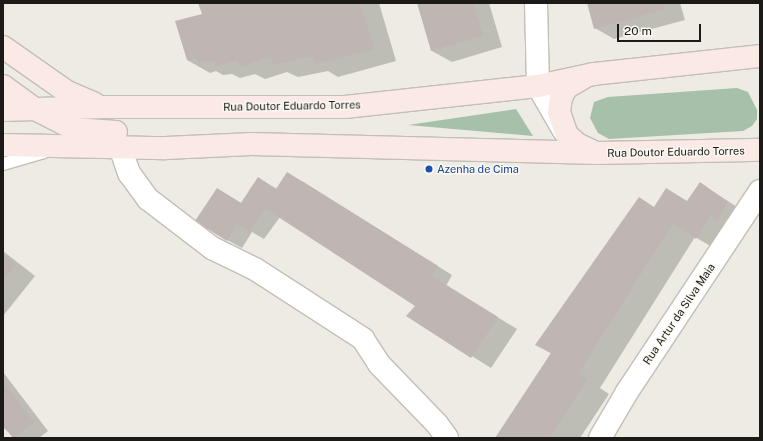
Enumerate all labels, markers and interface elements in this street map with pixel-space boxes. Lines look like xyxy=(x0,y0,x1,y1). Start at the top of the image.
scale bar xyxy=(619,16,703,42)
text: 20 m xyxy=(624,24,652,38)
street label: Rua Doutor Eduardo Torres xyxy=(223,98,361,114)
street label: Rua Doutor Eduardo Torres xyxy=(607,144,745,160)
place label: Azenha de Cima xyxy=(437,162,519,176)
marker: Azenha de Cima xyxy=(424,164,434,174)
street label: Rua Artur da Silva Maia xyxy=(640,261,718,367)

